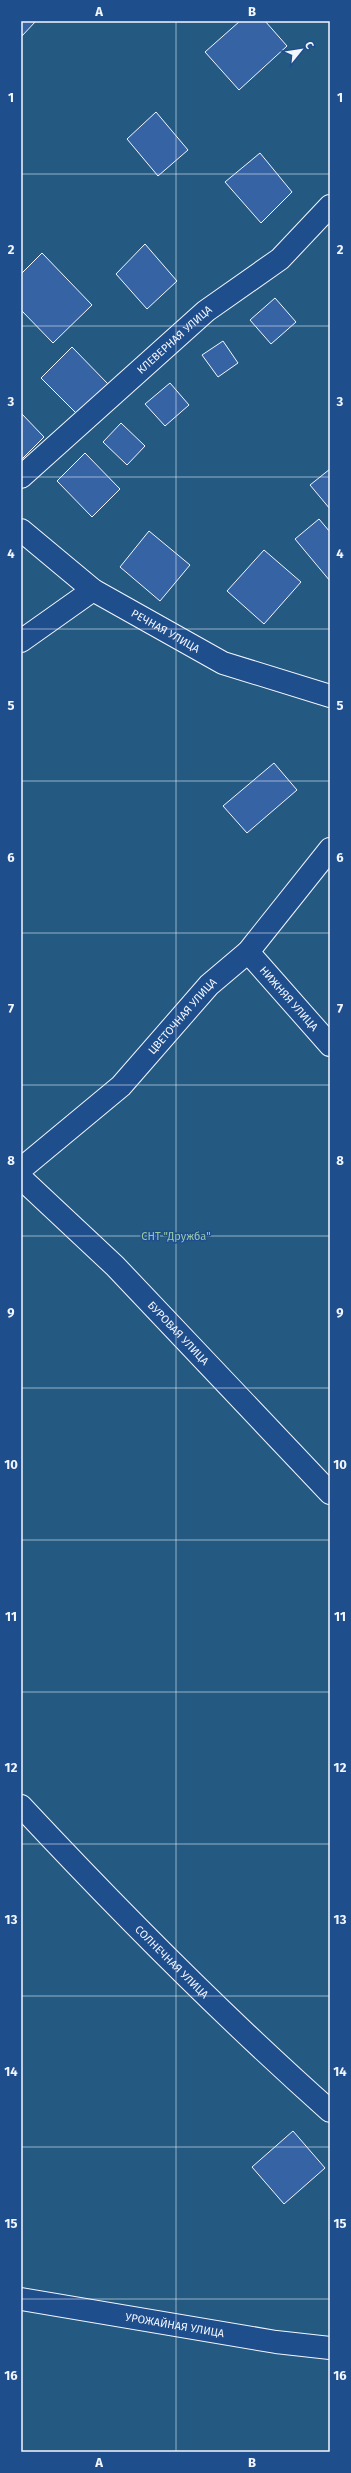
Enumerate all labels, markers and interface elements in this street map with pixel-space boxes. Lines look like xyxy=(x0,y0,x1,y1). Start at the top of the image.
text: A xyxy=(94,4,103,19)
text: B xyxy=(248,4,256,19)
north arrow xyxy=(281,30,321,70)
text: С xyxy=(302,39,317,52)
text: 1 xyxy=(8,90,14,105)
text: 1 xyxy=(337,90,343,105)
text: 2 xyxy=(8,242,15,257)
text: 2 xyxy=(337,242,344,257)
street label: КЛЕВЕРНАЯ УЛИЦА xyxy=(134,302,215,376)
text: 3 xyxy=(7,394,15,409)
text: 3 xyxy=(336,394,344,409)
text: 4 xyxy=(7,546,15,561)
text: 4 xyxy=(336,546,344,561)
street label: РЕЧНАЯ УЛИЦА xyxy=(129,606,203,656)
text: 5 xyxy=(8,698,15,713)
text: 5 xyxy=(337,698,344,713)
text: 6 xyxy=(7,850,15,865)
text: 6 xyxy=(336,850,344,865)
street label: НИЖНЯЯ УЛИЦА xyxy=(257,963,321,1034)
street label: ЦВЕТОЧНАЯ УЛИЦА xyxy=(145,975,220,1057)
text: 7 xyxy=(8,1001,14,1016)
text: 7 xyxy=(337,1001,343,1016)
text: 8 xyxy=(7,1153,15,1168)
text: 8 xyxy=(336,1153,344,1168)
park label: СНТ "Дружба" xyxy=(141,1230,211,1243)
street label: БУРОВАЯ УЛИЦА xyxy=(145,1298,212,1368)
text: 9 xyxy=(7,1305,15,1320)
text: 9 xyxy=(336,1305,344,1320)
text: 10 xyxy=(4,1457,18,1472)
text: 10 xyxy=(333,1457,347,1472)
text: 11 xyxy=(5,1609,17,1624)
text: 11 xyxy=(334,1609,346,1624)
text: 12 xyxy=(5,1760,18,1775)
text: 12 xyxy=(334,1760,347,1775)
text: 13 xyxy=(5,1912,18,1927)
text: 13 xyxy=(334,1912,347,1927)
street label: СОЛНЕЧНАЯ УЛИЦА xyxy=(133,1923,212,2002)
text: 14 xyxy=(4,2064,18,2079)
text: 14 xyxy=(333,2064,347,2079)
text: 15 xyxy=(4,2216,18,2231)
text: 15 xyxy=(333,2216,347,2231)
street label: УРОЖАЙНАЯ УЛИЦА xyxy=(124,2310,226,2340)
text: 16 xyxy=(4,2368,18,2383)
text: 16 xyxy=(333,2368,347,2383)
text: A xyxy=(94,2455,103,2470)
text: B xyxy=(248,2455,256,2470)

